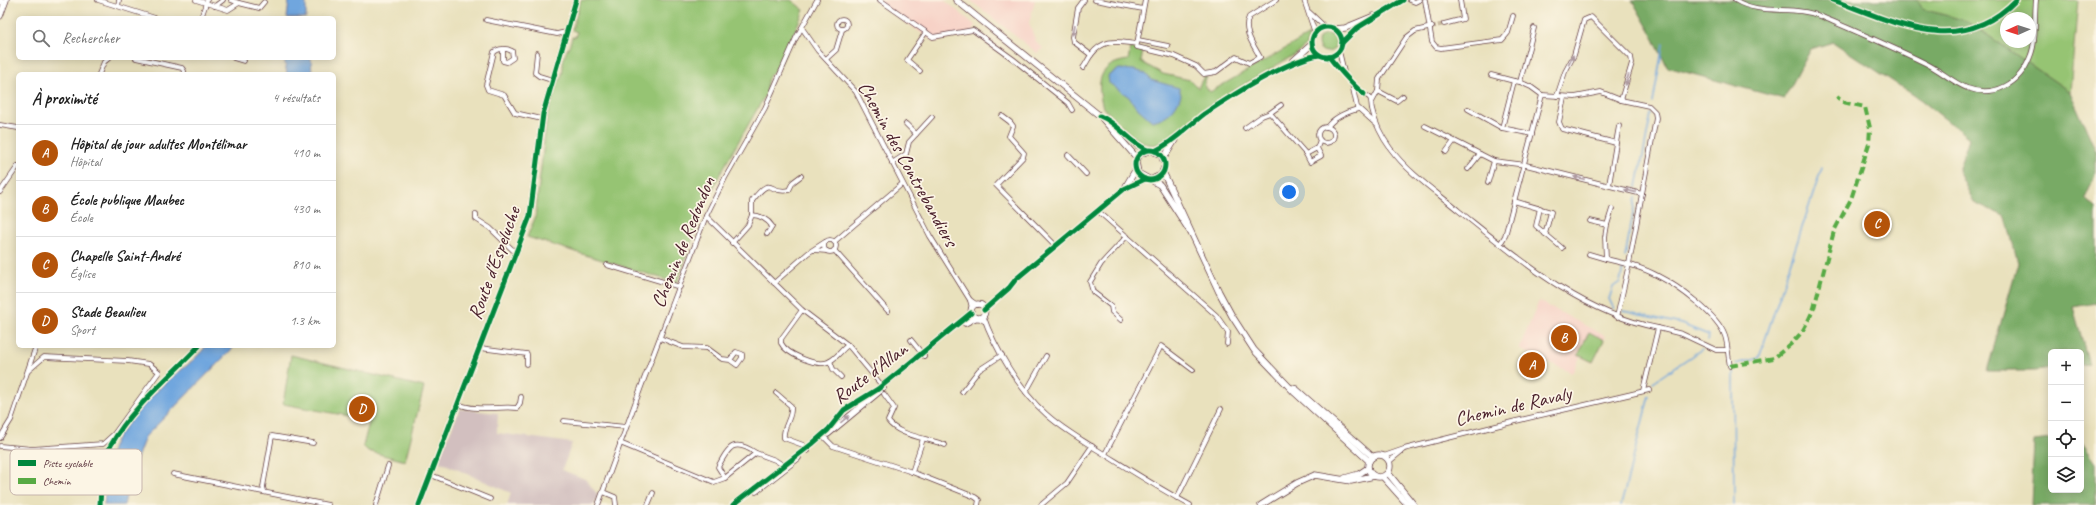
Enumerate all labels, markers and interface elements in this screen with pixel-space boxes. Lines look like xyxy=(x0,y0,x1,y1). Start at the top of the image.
north arrow xyxy=(2000,12,2036,48)
search box xyxy=(16,16,336,60)
one-way arrow xyxy=(1071,24,1077,37)
icon: search xyxy=(30,27,52,49)
text: Rechercher xyxy=(62,29,120,48)
one-way arrow xyxy=(1568,54,1574,65)
one-way arrow xyxy=(1624,74,1630,86)
street label: Chemin des Contrebandiers xyxy=(852,77,965,253)
text: À proximité xyxy=(32,88,97,109)
text: 4 résultats xyxy=(272,90,320,106)
text: Hôpital de jour adultes Montélimar xyxy=(70,135,246,154)
text: A xyxy=(42,145,48,161)
text: 410 m xyxy=(292,145,320,161)
text: Hôpital xyxy=(70,154,101,170)
street label: Chemin de Redondon xyxy=(645,172,721,311)
one-way arrow xyxy=(1573,175,1585,181)
your location xyxy=(1279,182,1299,202)
one-way arrow xyxy=(1623,187,1636,193)
text: École publique Maubec xyxy=(70,191,184,210)
text: B xyxy=(42,201,48,217)
text: 430 m xyxy=(292,201,320,217)
street label: Route d'Espeluche xyxy=(462,202,526,323)
pin: C xyxy=(1864,209,1890,239)
text: École xyxy=(70,210,93,226)
text: Chapelle Saint-André xyxy=(70,247,180,266)
text: C xyxy=(42,257,48,273)
text: 810 m xyxy=(292,257,320,273)
text: Église xyxy=(70,266,95,282)
text: Stade Beaulieu xyxy=(70,303,145,322)
text: D xyxy=(41,313,49,329)
text: 1.3 km xyxy=(290,313,320,329)
text: Sport xyxy=(70,322,95,338)
pin: B xyxy=(1551,323,1577,353)
street label: Route d'Allan xyxy=(827,336,913,409)
map controls xyxy=(2048,349,2084,493)
button: + xyxy=(2048,349,2084,385)
pin: A xyxy=(1519,350,1545,380)
street label: Chemin de Ravaly xyxy=(1453,380,1576,431)
button: − xyxy=(2048,385,2084,421)
pin: D xyxy=(349,394,375,424)
one-way arrow xyxy=(840,415,851,424)
button: locate xyxy=(2048,421,2084,457)
legend xyxy=(10,449,142,495)
text: Piste cyclable xyxy=(43,456,94,470)
button: layers xyxy=(2048,457,2084,493)
text: Chemin xyxy=(43,474,72,488)

